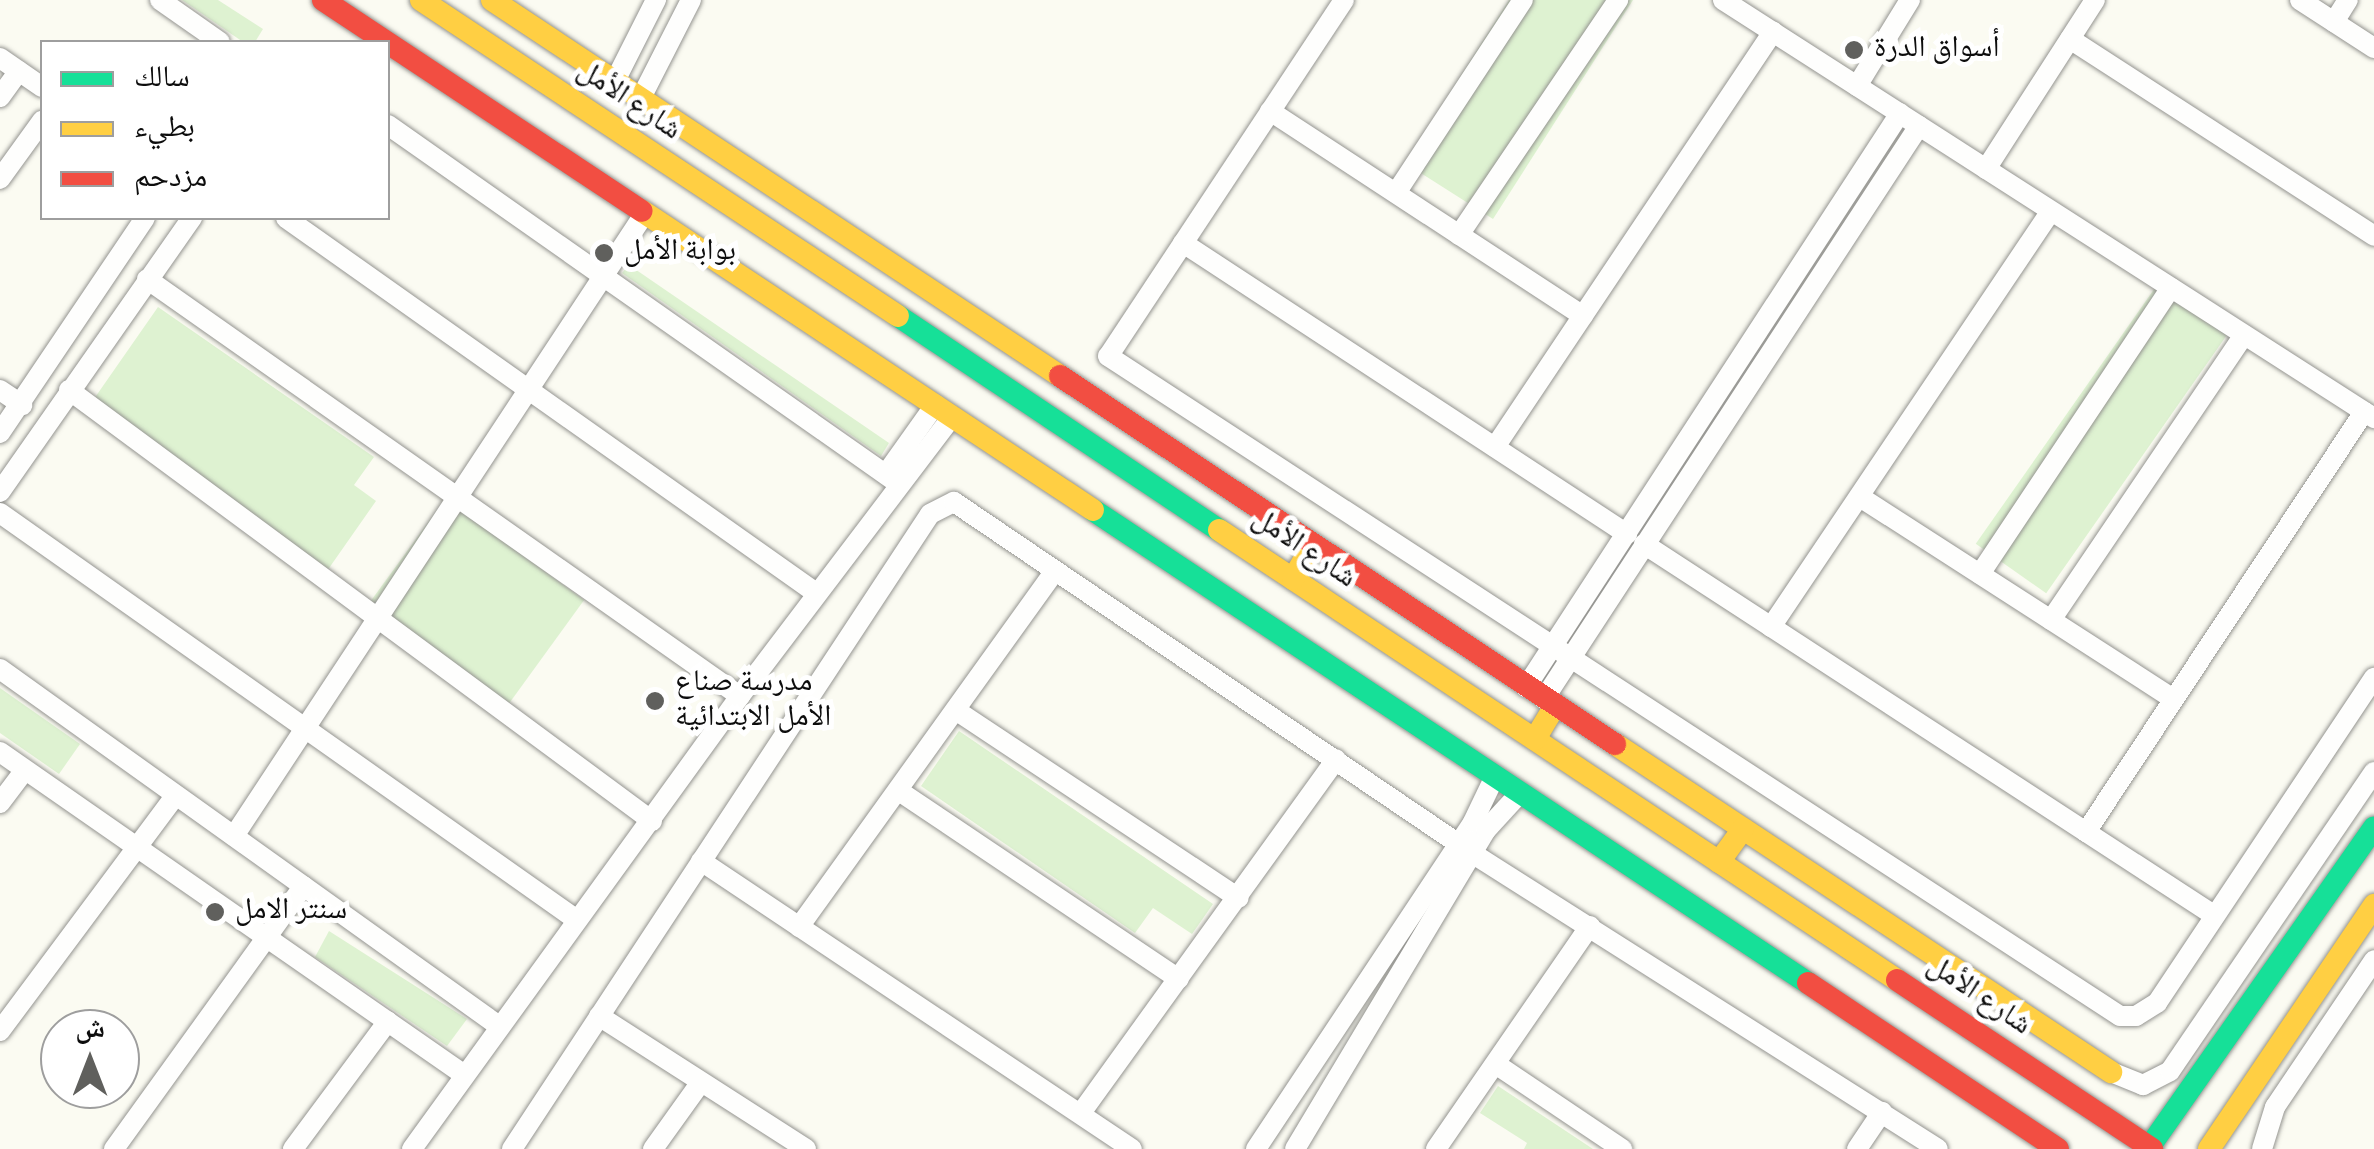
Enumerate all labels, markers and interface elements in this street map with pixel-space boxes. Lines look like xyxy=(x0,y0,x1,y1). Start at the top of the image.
place label: أسواق الدرة xyxy=(1874,32,2000,68)
marker: أسواق الدرة xyxy=(1843,39,1865,61)
legend xyxy=(40,40,390,220)
text: سالك xyxy=(134,54,190,105)
street label: شارع الأمل xyxy=(569,54,687,150)
text: بطيء xyxy=(134,104,195,155)
text: مزدحم xyxy=(134,154,207,205)
place label: بوابة الأمل xyxy=(624,235,736,271)
marker: بوابة الأمل xyxy=(593,242,615,264)
street label: شارع الأمل xyxy=(1244,502,1362,598)
place label: مدرسة صناع الأمل الابتدائية xyxy=(675,666,831,736)
marker: مدرسة صناع الأمل الابتدائية xyxy=(644,690,666,712)
place label: سنتر الامل xyxy=(235,894,347,930)
marker: سنتر الامل xyxy=(204,901,226,923)
street label: شارع الأمل xyxy=(1919,949,2037,1045)
text: ش xyxy=(75,1007,105,1055)
north arrow xyxy=(40,1009,140,1109)

